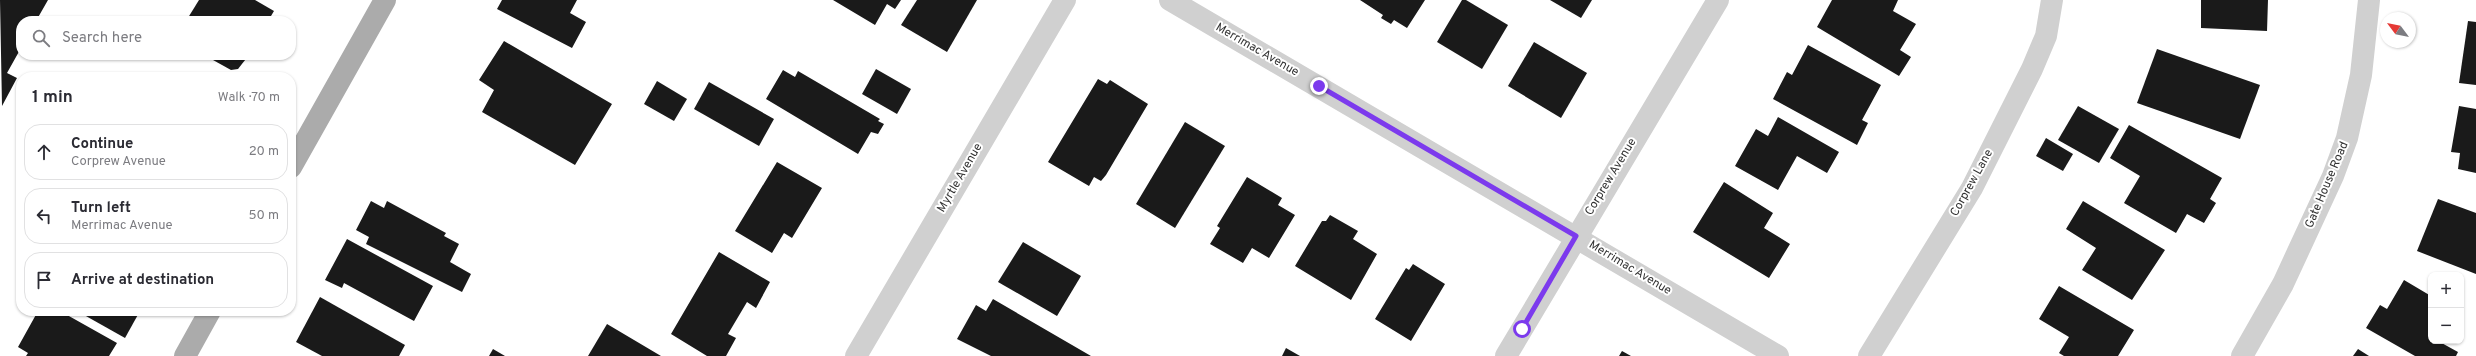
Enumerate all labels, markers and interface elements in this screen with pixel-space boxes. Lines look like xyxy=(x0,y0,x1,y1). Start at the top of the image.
north arrow xyxy=(2380,12,2416,48)
search box xyxy=(16,16,296,60)
street label: Merrimac Avenue xyxy=(1212,20,1302,80)
icon: search xyxy=(30,27,52,49)
text: Search here xyxy=(62,29,142,48)
route end xyxy=(1310,77,1328,95)
text: 1 min xyxy=(32,87,73,109)
text: Walk · 70 m xyxy=(218,90,280,106)
text: Continue xyxy=(71,135,133,154)
street label: Corprew Avenue xyxy=(1582,135,1640,219)
street label: Gate House Road xyxy=(2302,139,2352,231)
icon: ahead xyxy=(33,141,55,163)
street label: Myrtle Avenue xyxy=(934,141,986,215)
text: 20 m xyxy=(249,144,279,160)
street label: Corprew Lane xyxy=(1947,147,1997,219)
text: Corprew Avenue xyxy=(71,154,166,170)
text: Turn left xyxy=(71,199,131,218)
icon: left xyxy=(33,205,55,227)
text: 50 m xyxy=(249,208,279,224)
text: Merrimac Avenue xyxy=(71,218,173,234)
street label: Merrimac Avenue xyxy=(1586,237,1674,299)
icon: arrive xyxy=(33,269,55,291)
text: Arrive at destination xyxy=(71,271,214,290)
map controls xyxy=(2428,272,2464,344)
button: + xyxy=(2428,272,2464,308)
button: − xyxy=(2428,308,2464,344)
route start xyxy=(1513,320,1531,338)

